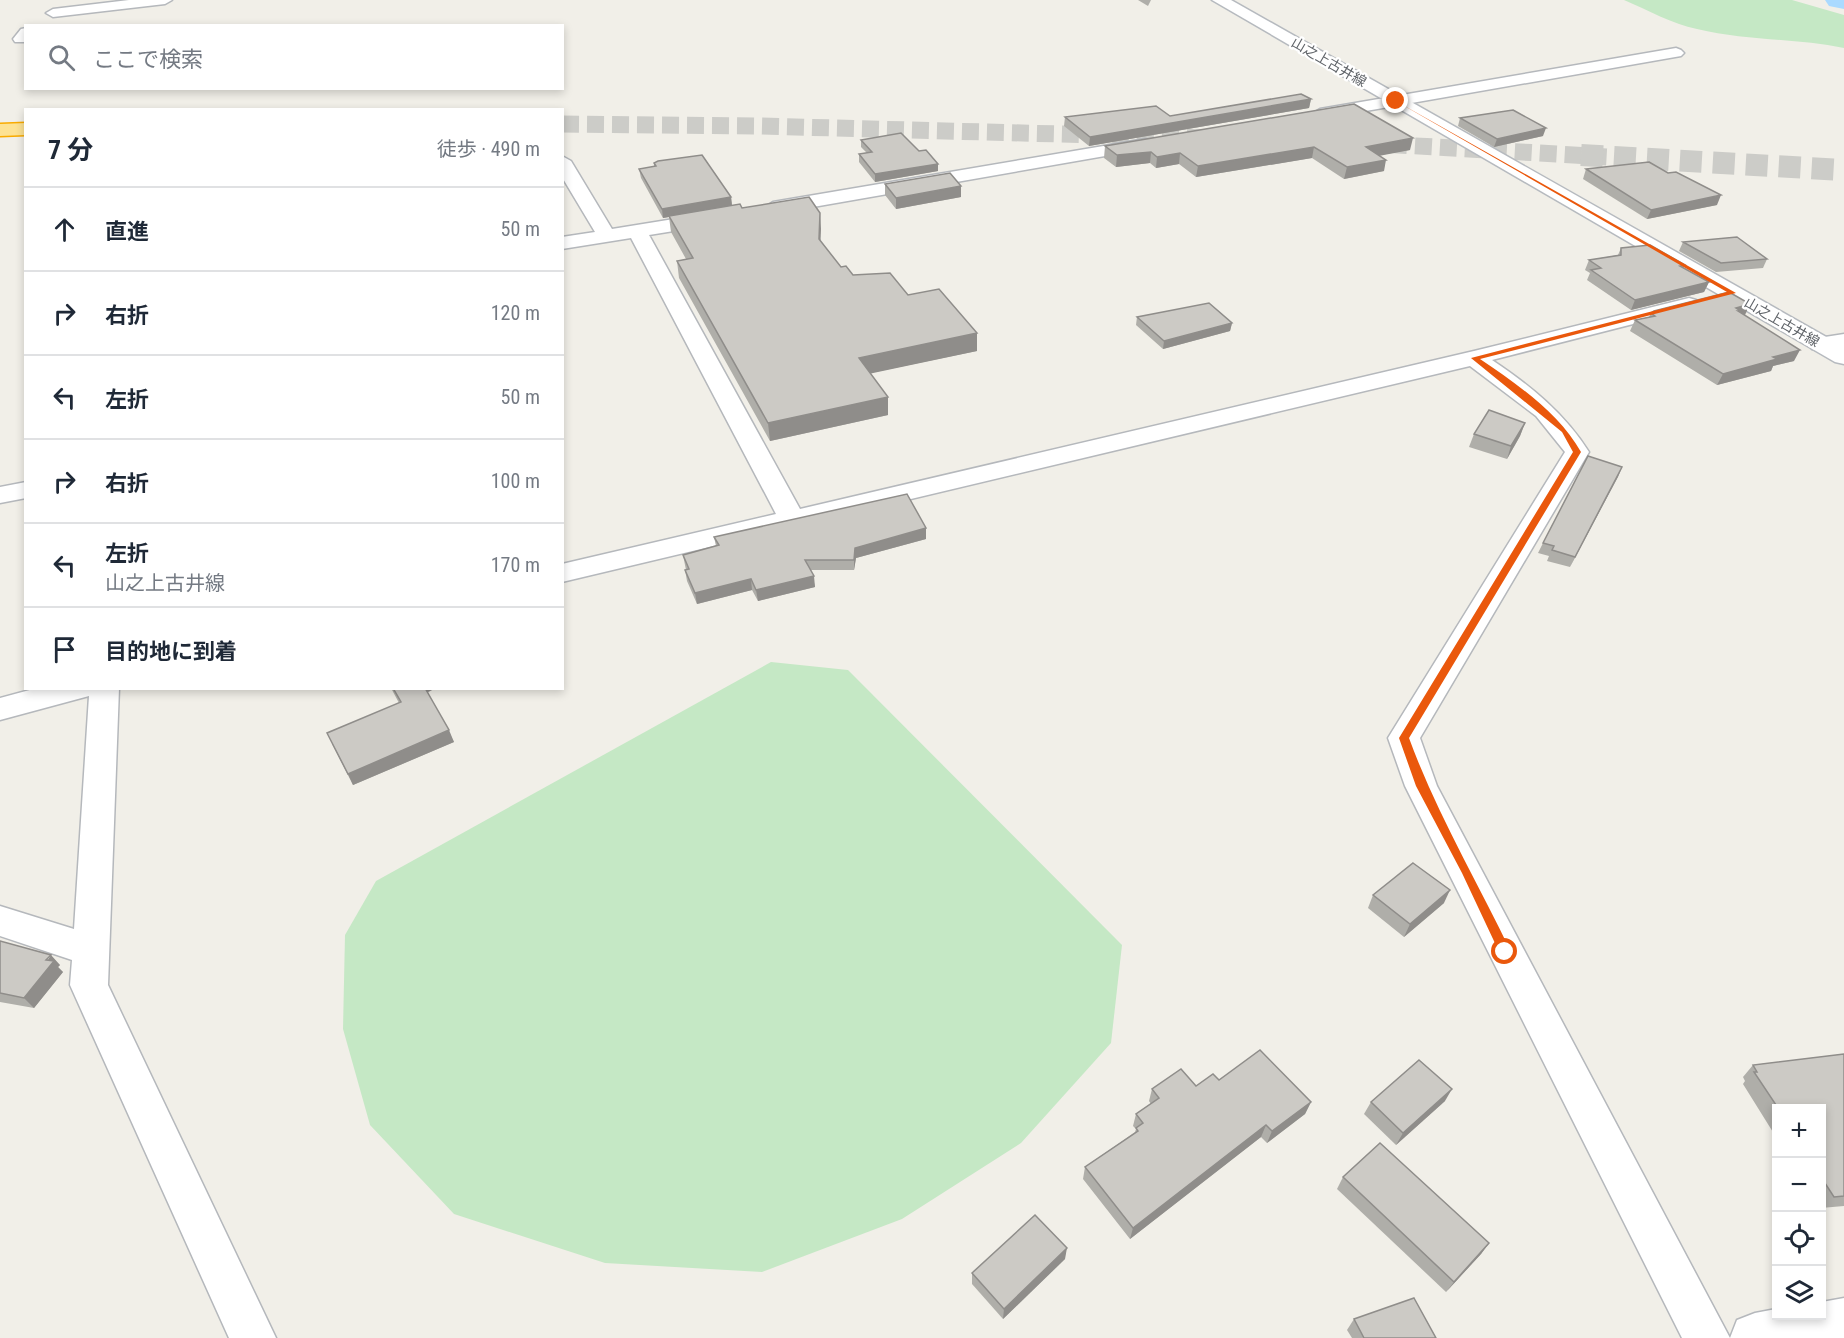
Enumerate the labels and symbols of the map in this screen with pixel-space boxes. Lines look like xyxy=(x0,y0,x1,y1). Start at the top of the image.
street label: 山之上古井線 xyxy=(1289,34,1369,90)
route end xyxy=(1382,87,1408,113)
street label: 山之上古井線 xyxy=(1742,294,1822,350)
route start xyxy=(1491,938,1517,964)

